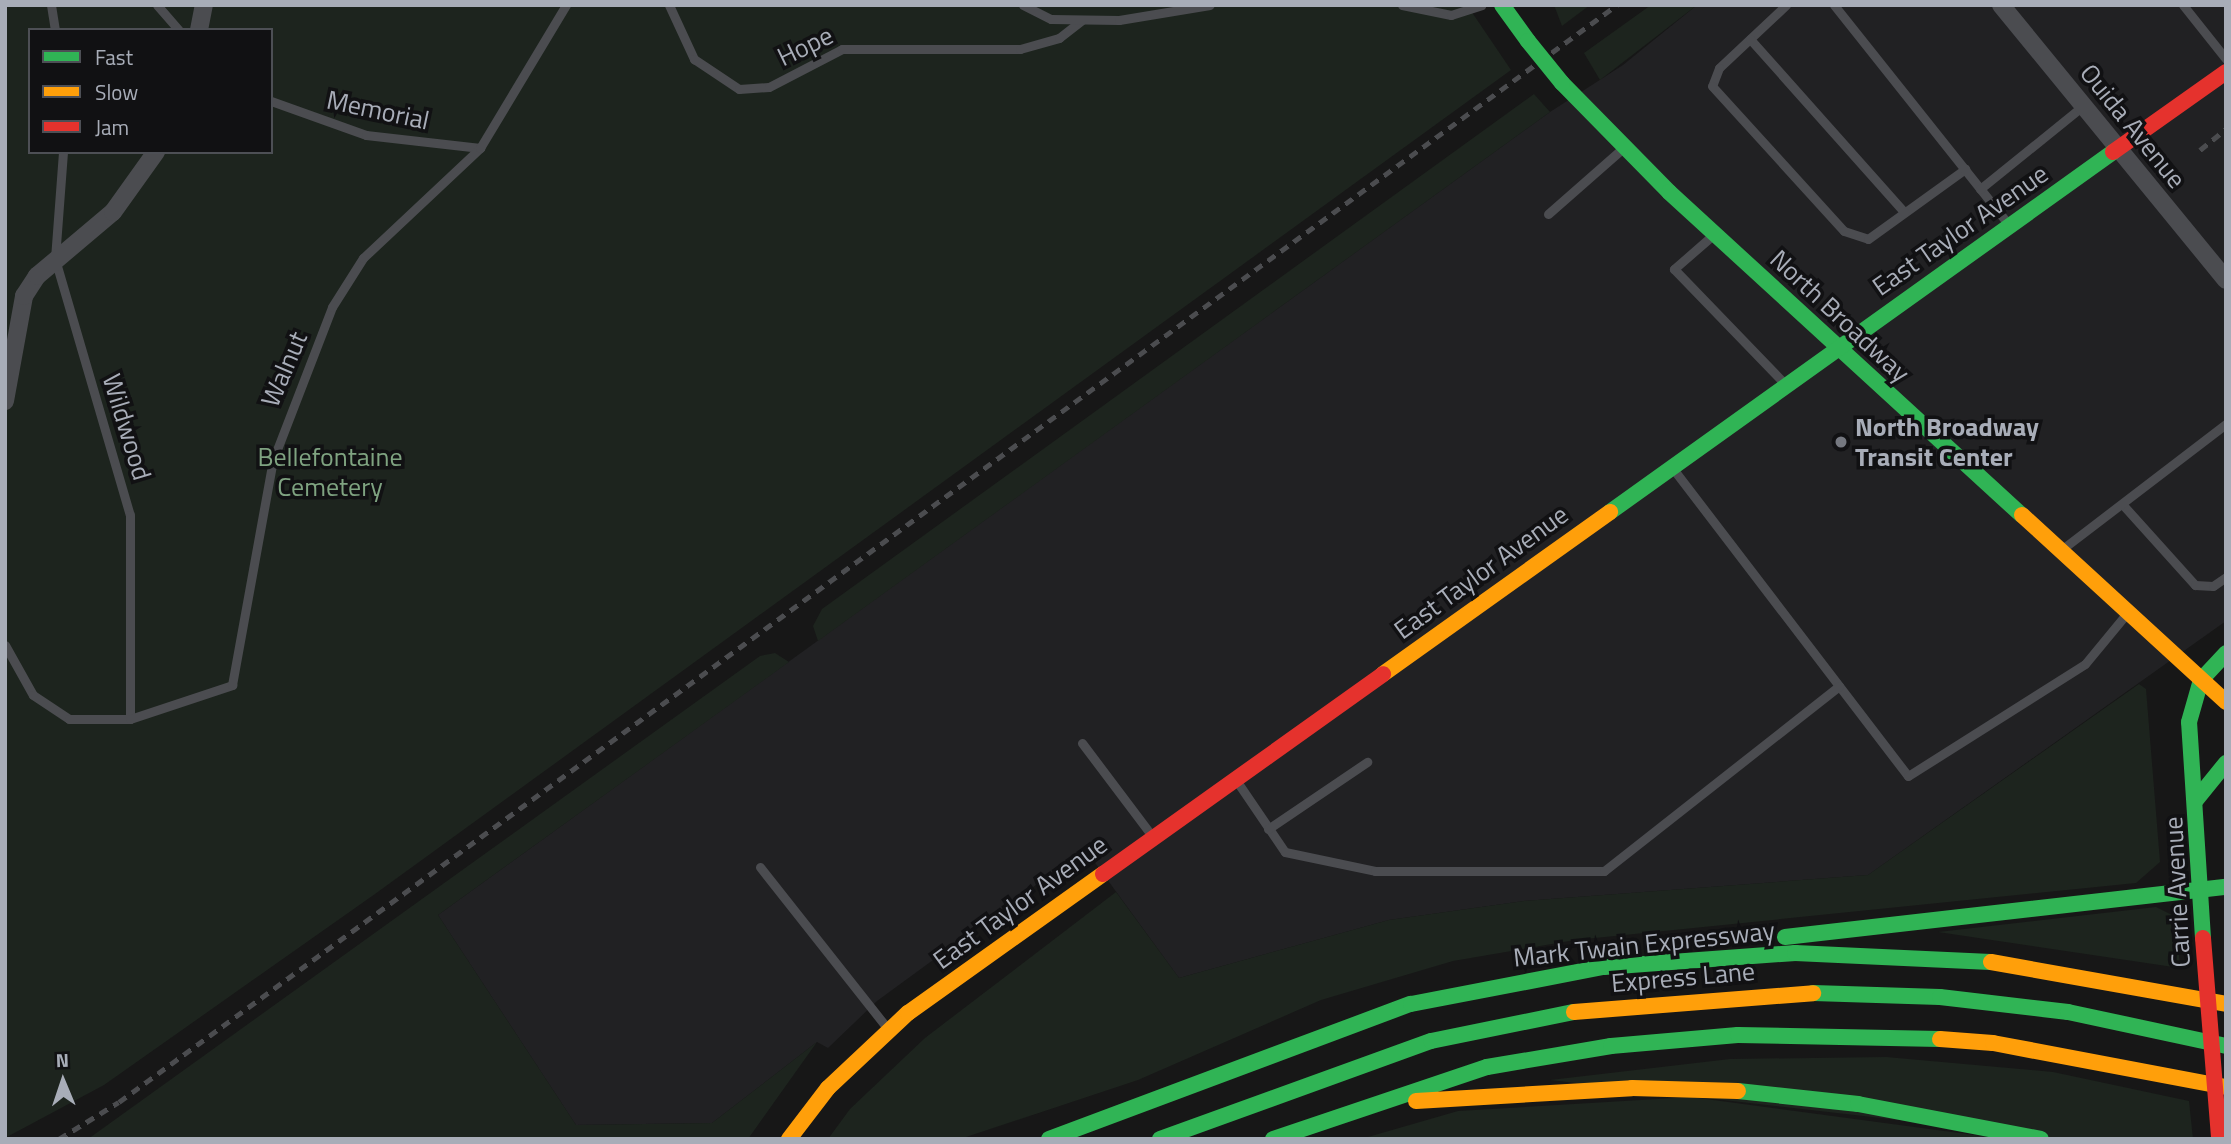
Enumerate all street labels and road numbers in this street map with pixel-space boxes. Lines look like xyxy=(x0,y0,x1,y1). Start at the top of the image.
street label: Hope xyxy=(772,19,838,73)
street label: Ouida Avenue xyxy=(2074,58,2192,194)
street label: Memorial xyxy=(324,84,432,136)
street label: East Taylor Avenue xyxy=(1866,158,2054,302)
street label: North Broadway xyxy=(1764,243,1916,389)
street label: Walnut xyxy=(254,327,314,411)
street label: Wildwood xyxy=(96,370,158,484)
street label: East Taylor Avenue xyxy=(1388,499,1574,645)
street label: Carrie Avenue xyxy=(2157,816,2197,968)
street label: East Taylor Avenue xyxy=(927,829,1113,975)
street label: Mark Twain Expressway xyxy=(1512,915,1776,973)
street label: Express Lane xyxy=(1610,955,1756,999)

